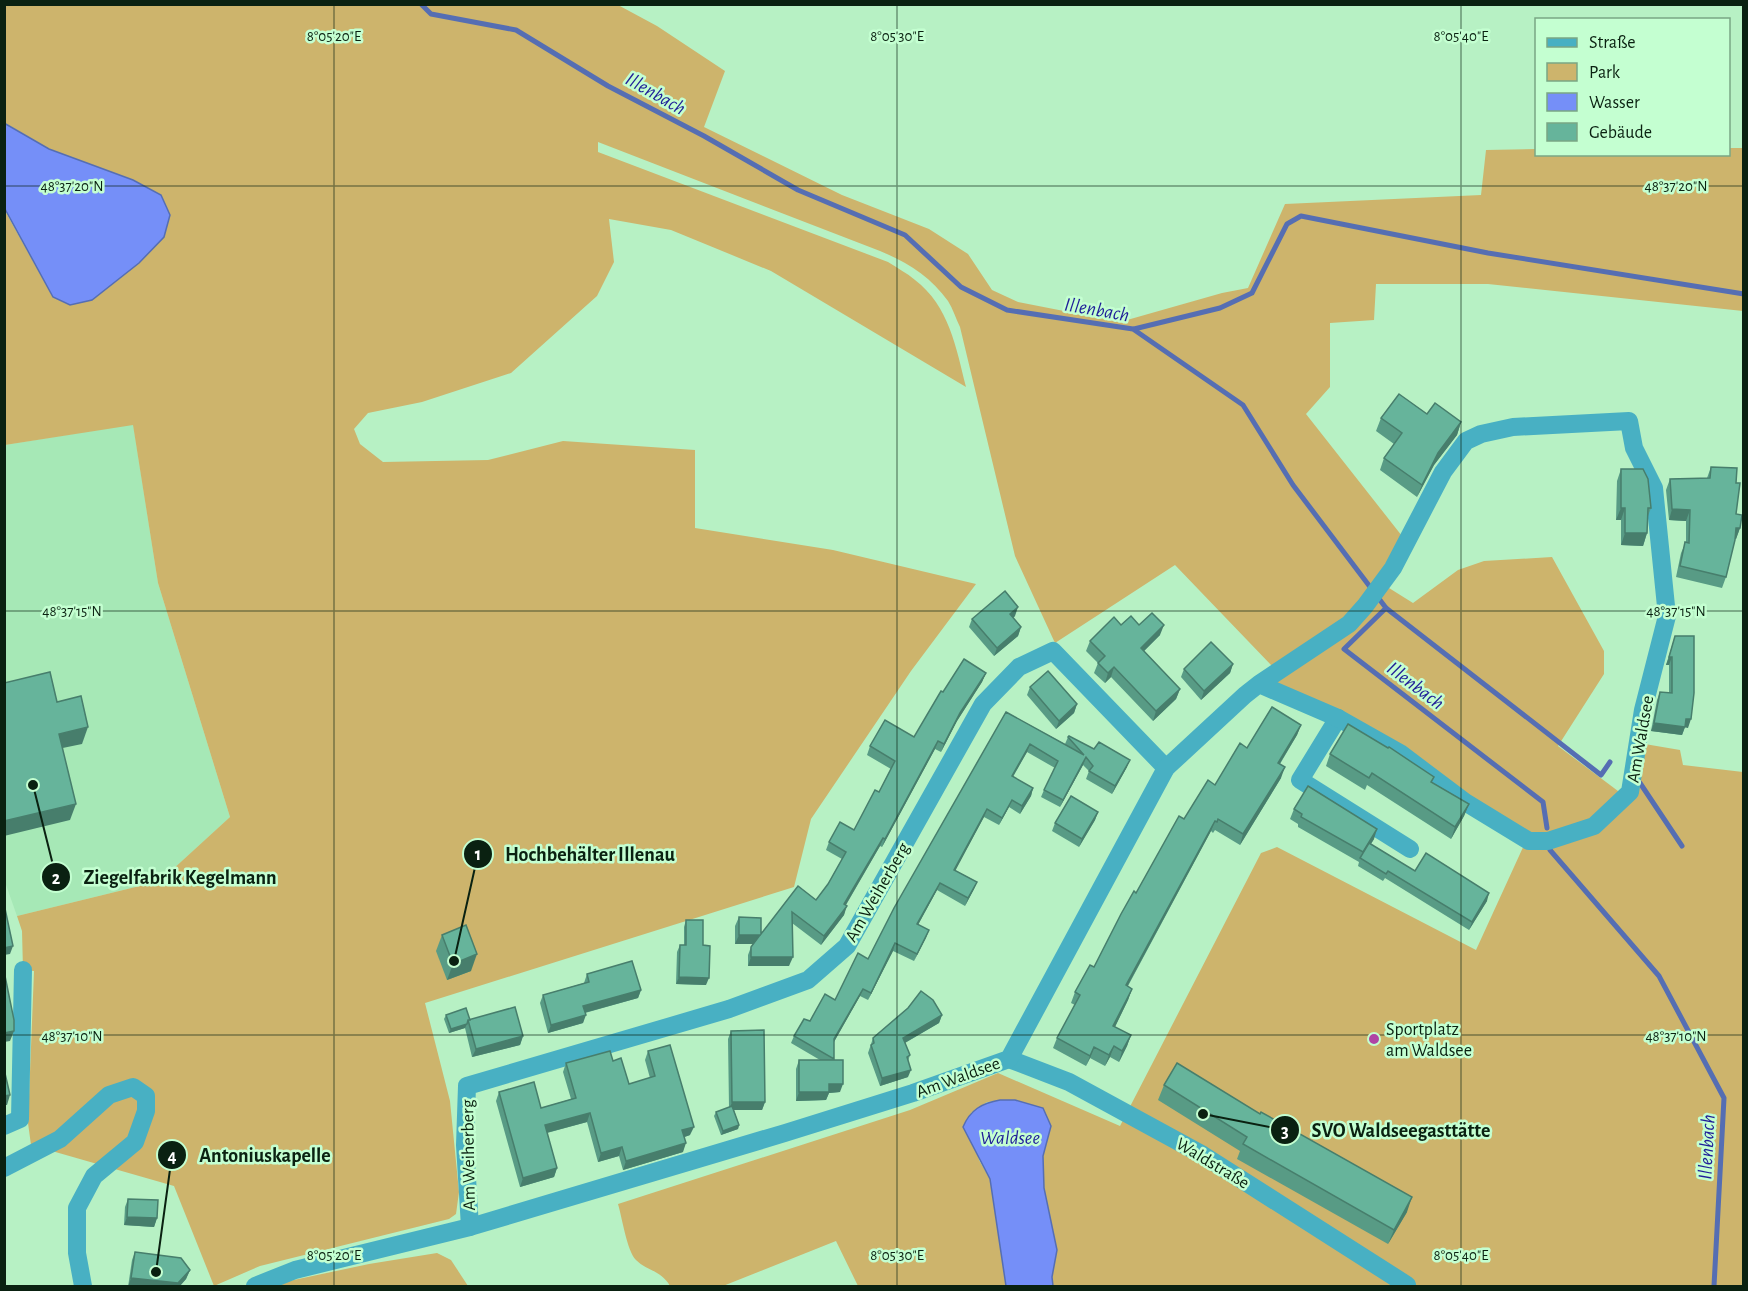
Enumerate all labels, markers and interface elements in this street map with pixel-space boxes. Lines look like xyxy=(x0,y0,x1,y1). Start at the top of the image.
legend xyxy=(1535,18,1730,156)
text: 8°05'20"E xyxy=(307,29,361,44)
text: 8°05'30"E xyxy=(870,29,924,44)
text: 8°05'40"E xyxy=(1434,29,1488,44)
text: Straße xyxy=(1589,34,1635,52)
text: Park xyxy=(1589,64,1621,82)
water label: Illenbach xyxy=(622,69,689,119)
text: Wasser xyxy=(1589,94,1640,112)
text: Gebäude xyxy=(1589,124,1652,142)
text: 48°37'20"N xyxy=(41,179,103,194)
text: 48°37'20"N xyxy=(1645,179,1707,194)
water label: Illenbach xyxy=(1063,294,1131,326)
text: 48°37'15"N xyxy=(42,604,102,619)
text: 48°37'15"N xyxy=(1646,604,1706,619)
water label: Illenbach xyxy=(1383,658,1448,714)
street label: Am Waldsee xyxy=(1624,694,1657,784)
callout: Hochbehälter Illenau xyxy=(463,835,687,873)
street label: Am Weiherberg xyxy=(842,840,914,945)
text: Hochbehälter Illenau xyxy=(505,845,676,865)
text: 1 xyxy=(475,846,481,864)
callout: Ziegelfabrik Kegelmann xyxy=(41,858,288,896)
text: Ziegelfabrik Kegelmann xyxy=(83,868,277,888)
text: 2 xyxy=(52,870,61,888)
place label: Sportplatz am Waldsee xyxy=(1386,1021,1472,1060)
text: 48°37'10"N xyxy=(41,1029,103,1044)
text: 48°37'10"N xyxy=(1645,1029,1707,1044)
marker: Sportplatz am Waldsee xyxy=(1367,1032,1381,1046)
street label: Am Waldsee xyxy=(914,1054,1003,1101)
street label: Am Weiherberg xyxy=(459,1099,479,1211)
callout: SVO Waldseegasttätte xyxy=(1270,1111,1502,1149)
water label: Illenbach xyxy=(1695,1114,1719,1180)
text: SVO Waldseegasttätte xyxy=(1312,1121,1490,1141)
text: 3 xyxy=(1281,1123,1289,1141)
water label: Waldsee xyxy=(980,1128,1040,1148)
street label: Waldstraße xyxy=(1173,1135,1252,1193)
callout: Antoniuskapelle xyxy=(157,1136,343,1174)
text: Antoniuskapelle xyxy=(199,1146,331,1166)
text: 4 xyxy=(167,1148,177,1166)
text: 8°05'20"E xyxy=(307,1248,361,1263)
text: 8°05'30"E xyxy=(870,1248,924,1263)
text: 8°05'40"E xyxy=(1434,1248,1488,1263)

